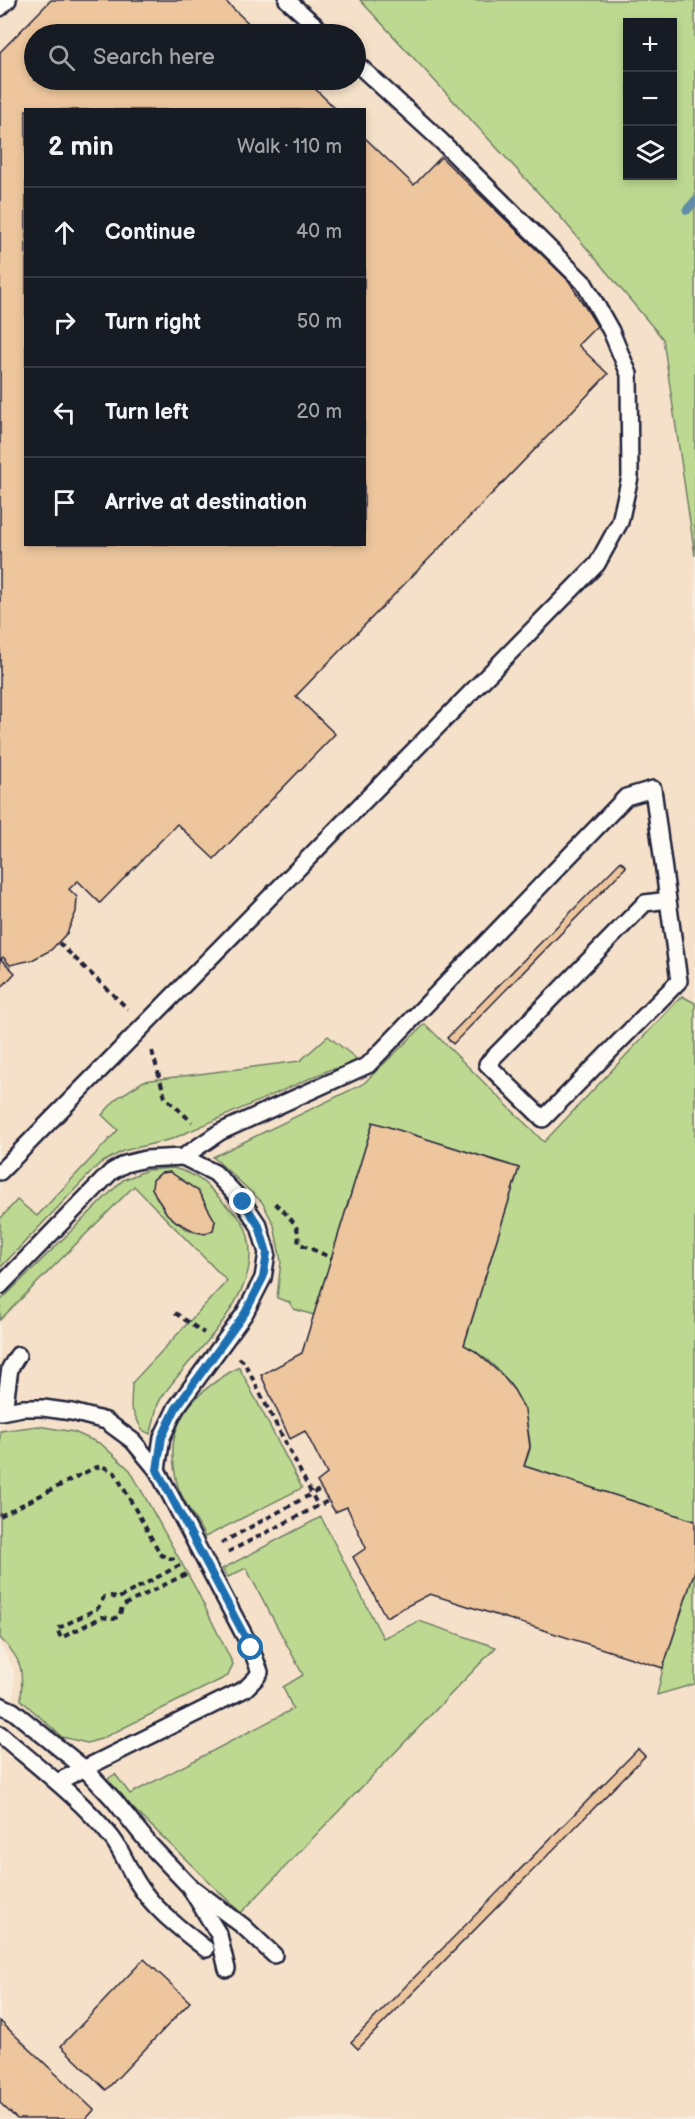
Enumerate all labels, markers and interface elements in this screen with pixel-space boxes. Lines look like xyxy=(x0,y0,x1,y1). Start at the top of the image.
map controls xyxy=(623,18,677,180)
button: + xyxy=(623,18,677,72)
search box xyxy=(24,24,366,90)
icon: search xyxy=(45,41,78,74)
text: Search here xyxy=(93,44,215,71)
button: − xyxy=(623,72,677,126)
button: layers xyxy=(623,126,677,180)
text: 2 min xyxy=(48,132,114,163)
text: Walk · 110 m xyxy=(237,135,342,159)
icon: ahead xyxy=(48,216,81,249)
text: Continue xyxy=(105,219,195,246)
text: 40 m xyxy=(296,220,342,244)
icon: right xyxy=(48,306,81,339)
text: Turn right xyxy=(105,309,201,336)
text: 50 m xyxy=(297,310,342,334)
icon: left xyxy=(48,396,81,429)
text: Turn left xyxy=(105,399,189,426)
text: 20 m xyxy=(297,400,342,424)
icon: arrive xyxy=(48,486,81,519)
text: Arrive at destination xyxy=(105,489,307,516)
route end xyxy=(229,1188,255,1214)
route start xyxy=(237,1634,263,1660)

